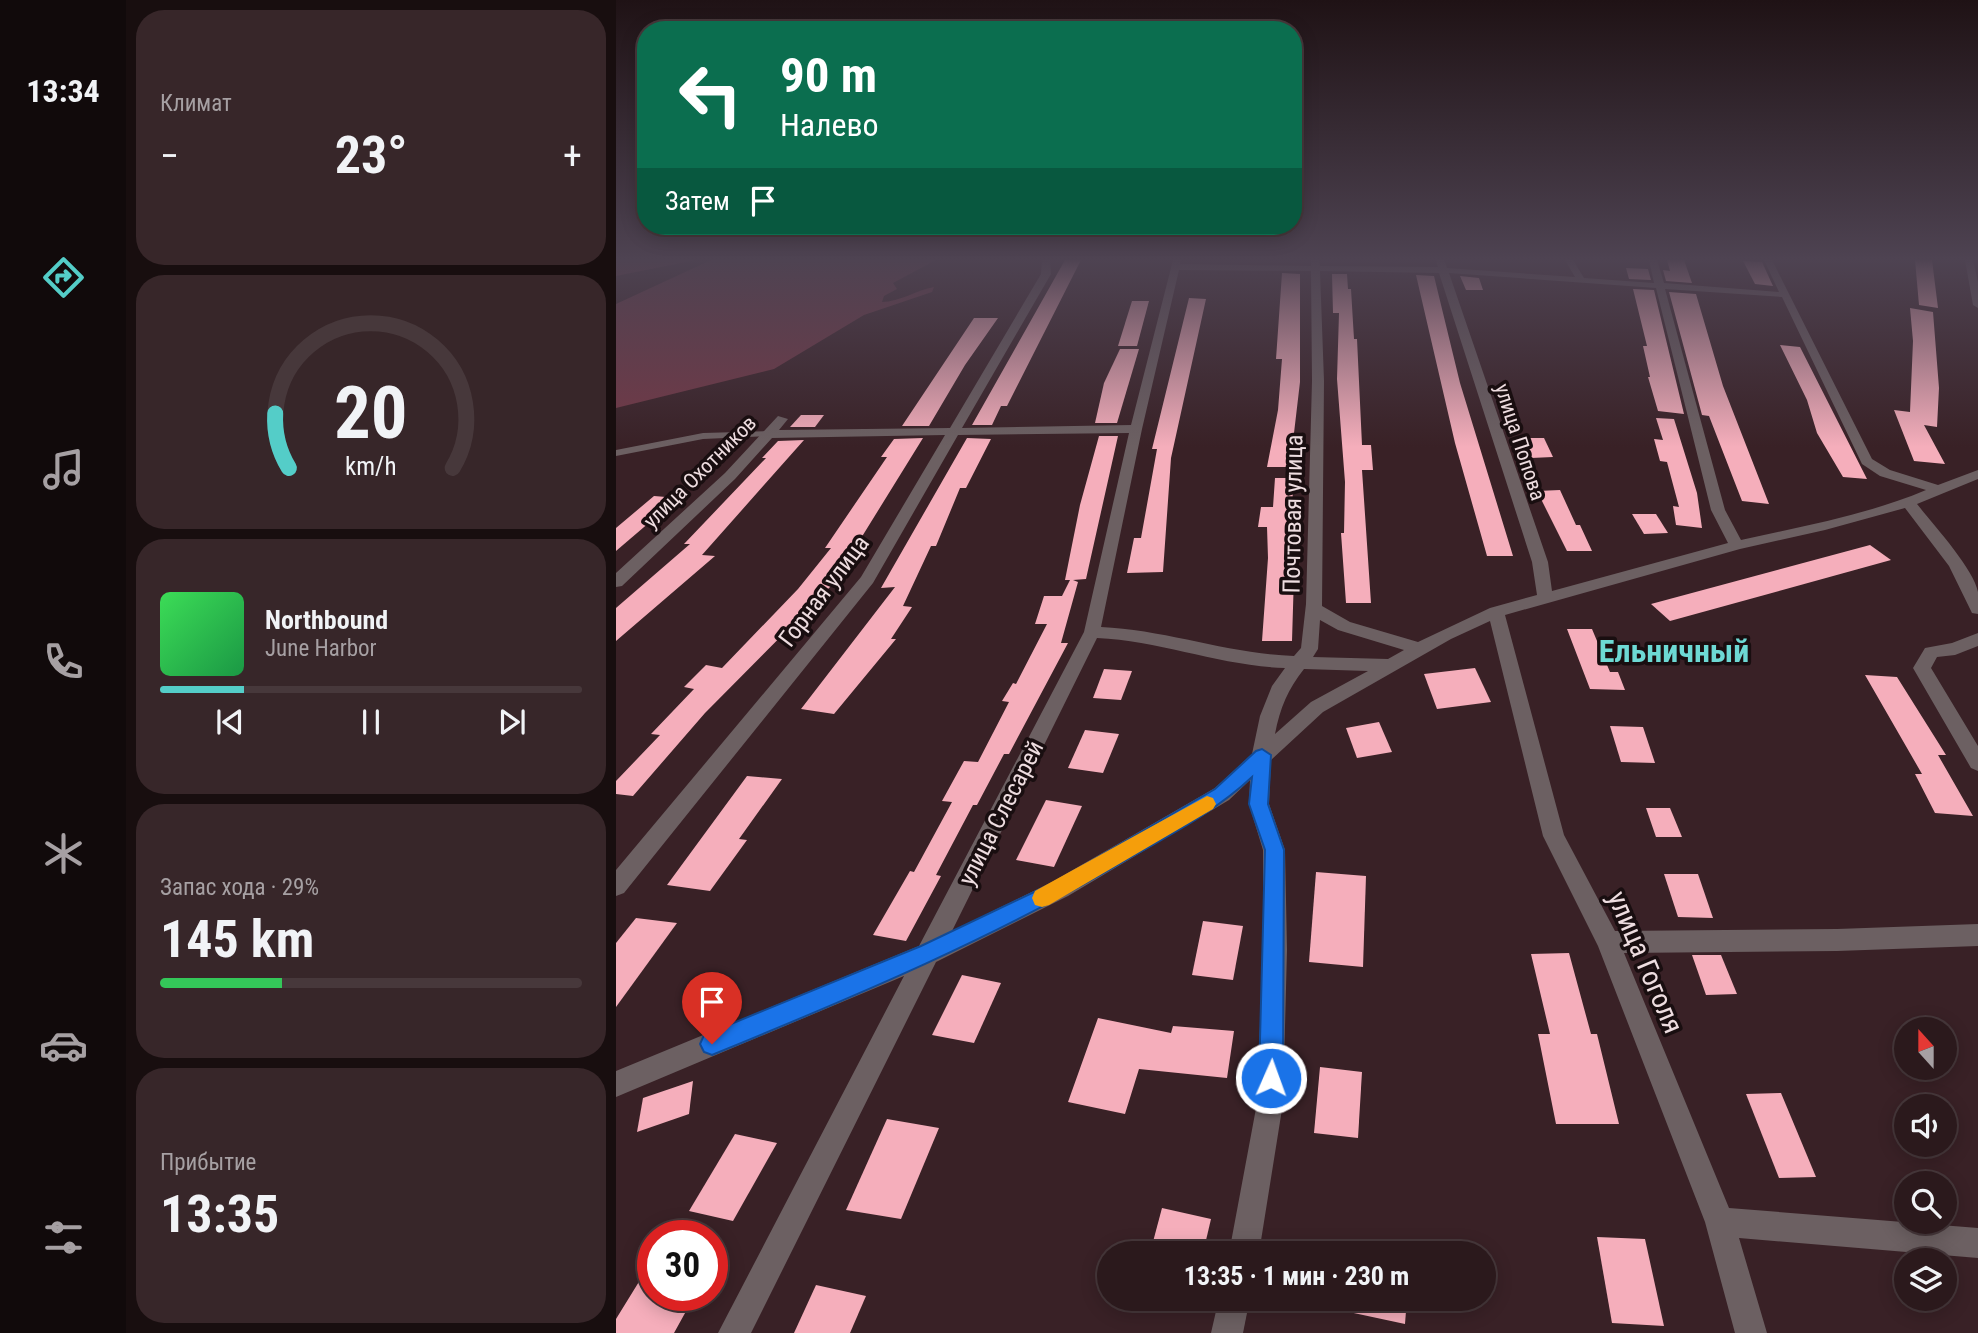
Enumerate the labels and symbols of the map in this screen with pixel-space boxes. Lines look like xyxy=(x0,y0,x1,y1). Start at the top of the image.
street label: улица Попова xyxy=(1490,381,1550,503)
street label: улица Охотников xyxy=(639,411,761,533)
street label: Почтовая улица xyxy=(1278,434,1308,594)
street label: Горная улица xyxy=(773,530,875,652)
district label: Ельничный xyxy=(1599,632,1749,670)
street label: улица Слесарей xyxy=(953,736,1049,890)
street label: улица Гоголя xyxy=(1601,886,1690,1038)
pin xyxy=(682,972,742,1044)
north arrow xyxy=(1894,1017,1956,1080)
position arrow xyxy=(1234,1041,1308,1115)
speed limit sign: 30 xyxy=(637,1220,728,1311)

